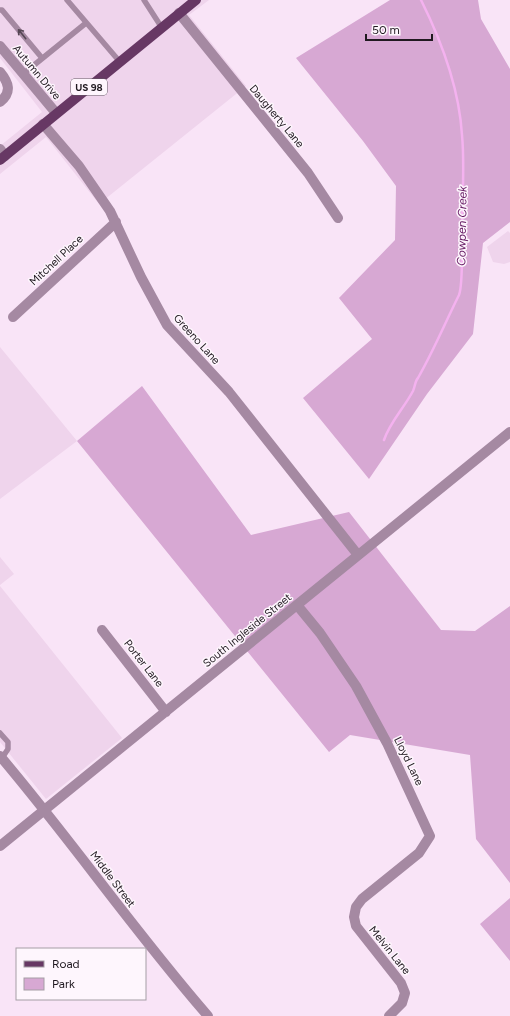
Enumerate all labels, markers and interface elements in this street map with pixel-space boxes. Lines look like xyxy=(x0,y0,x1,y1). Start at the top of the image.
scale bar xyxy=(366,16,432,42)
text: 50 m xyxy=(372,23,400,37)
one-way arrow xyxy=(18,29,27,40)
street label: Autumn Drive xyxy=(10,42,63,102)
road number: US 98 xyxy=(71,79,107,95)
street label: Daugherty Lane xyxy=(247,82,307,150)
water label: Cowpen Creek xyxy=(454,185,470,266)
street label: Mitchell Place xyxy=(27,232,86,288)
street label: Greeno Lane xyxy=(171,312,222,367)
street label: South Ingleside Street xyxy=(201,591,294,670)
street label: Porter Lane xyxy=(121,637,166,690)
street label: Lloyd Lane xyxy=(391,735,426,788)
street label: Middle Street xyxy=(87,849,138,910)
street label: Melvin Lane xyxy=(366,924,413,977)
legend xyxy=(16,948,146,1000)
text: Road xyxy=(52,957,80,971)
text: Park xyxy=(52,977,75,991)

